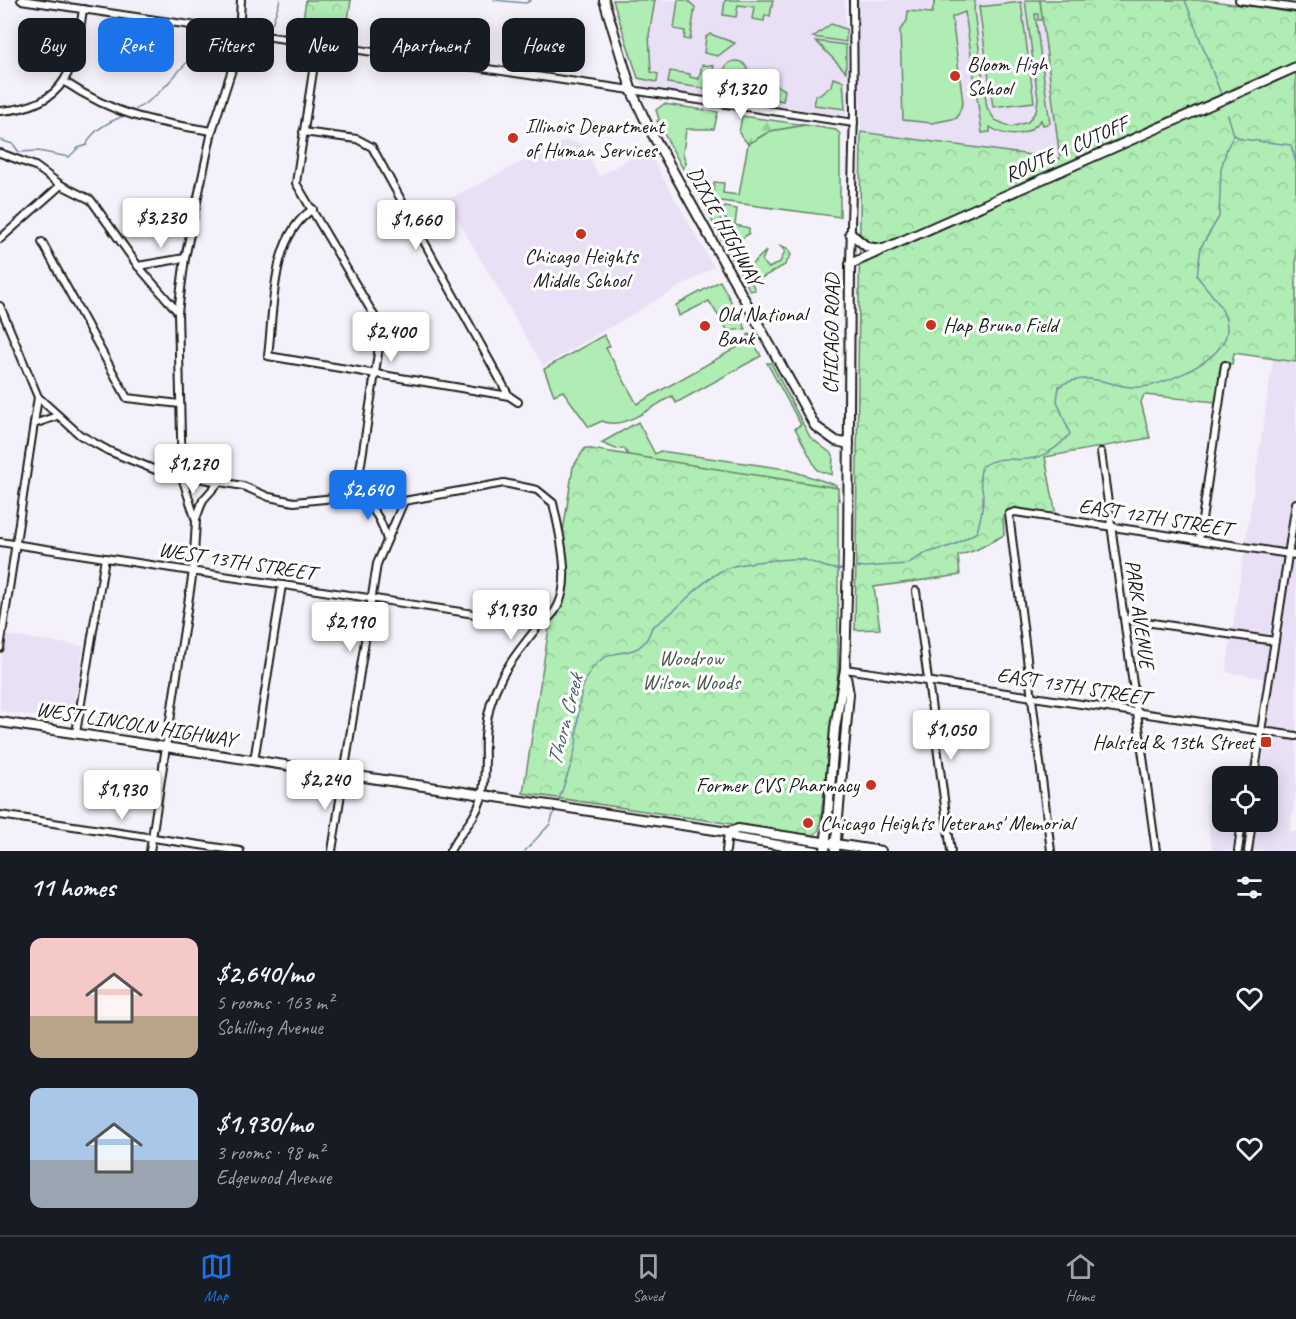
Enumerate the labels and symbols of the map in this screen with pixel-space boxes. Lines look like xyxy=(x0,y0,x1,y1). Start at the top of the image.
place label: Bloom High School xyxy=(967,51,1049,101)
pin: $1,320 xyxy=(692,69,790,120)
marker: Bloom High School xyxy=(948,69,962,83)
street label: ROUTE 1 CUTOFF xyxy=(1000,108,1136,188)
place label: Illinois Department of Human Services xyxy=(525,113,666,163)
marker: Illinois Department of Human Services xyxy=(506,131,520,145)
street label: DIXIE HIGHWAY xyxy=(682,162,771,294)
pin: $3,230 xyxy=(112,198,210,249)
pin: $1,660 xyxy=(367,200,465,251)
marker: Chicago Heights Middle School xyxy=(574,227,588,241)
place label: Chicago Heights Middle School xyxy=(524,243,639,293)
street label: CHICAGO ROAD xyxy=(817,272,845,394)
place label: Old National Bank xyxy=(717,301,810,351)
pin: $2,400 xyxy=(342,312,440,363)
place label: Hap Bruno Field xyxy=(943,312,1061,338)
marker: Hap Bruno Field xyxy=(924,318,938,332)
marker: Old National Bank xyxy=(698,319,712,333)
pin: $1,270 xyxy=(144,444,242,495)
pin: $2,640 xyxy=(319,470,417,521)
street label: EAST 12TH STREET xyxy=(1077,492,1238,543)
street label: WEST 13TH STREET xyxy=(157,536,322,587)
street label: PARK AVENUE xyxy=(1119,558,1161,673)
pin: $1,930 xyxy=(462,590,560,641)
pin: $2,190 xyxy=(301,602,399,653)
park label: Woodrow Wilson Woods xyxy=(642,645,742,695)
street label: EAST 13TH STREET xyxy=(995,661,1156,712)
water label: Thorn Creek xyxy=(540,668,591,769)
street label: WEST LINCOLN HIGHWAY xyxy=(34,695,242,753)
pin: $1,050 xyxy=(902,710,1000,761)
place label: Halsted & 13th Street xyxy=(1092,729,1256,755)
marker: Halsted & 13th Street xyxy=(1259,735,1273,749)
pin: $2,240 xyxy=(276,760,374,811)
pin: $1,930 xyxy=(73,770,171,821)
place label: Former CVS Pharmacy xyxy=(696,772,861,798)
marker: Former CVS Pharmacy xyxy=(864,778,878,792)
place label: Chicago Heights Veterans' Memorial xyxy=(820,810,1077,836)
marker: Chicago Heights Veterans' Memorial xyxy=(801,816,815,830)

